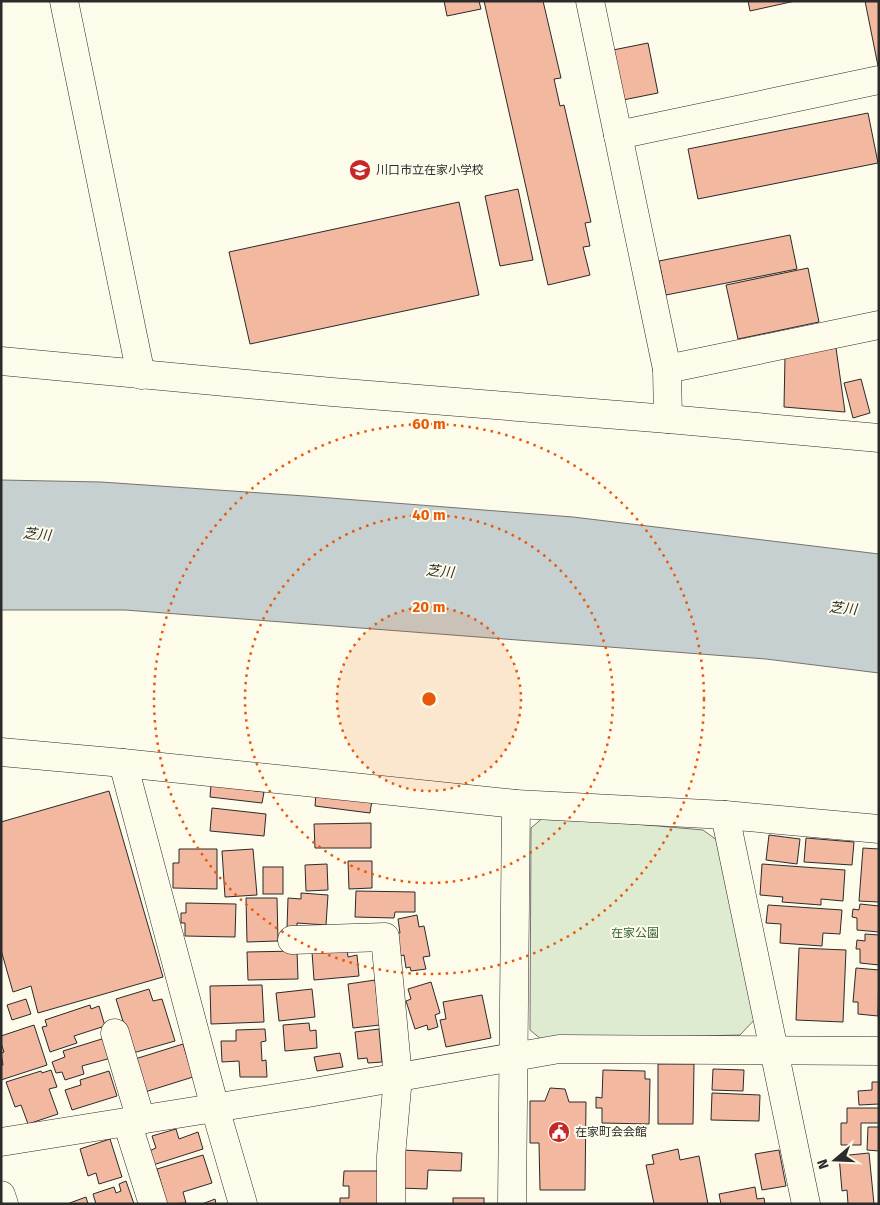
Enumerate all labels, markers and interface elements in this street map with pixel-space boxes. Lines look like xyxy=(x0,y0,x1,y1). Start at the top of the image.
school or university icon: 川口市立在家小学校 xyxy=(348,158,372,182)
place label: 川口市立在家小学校 xyxy=(376,163,484,177)
text: 60 m xyxy=(412,415,446,433)
text: 40 m xyxy=(412,506,446,524)
water label: 芝川 xyxy=(22,525,54,544)
water label: 芝川 xyxy=(425,562,457,581)
text: 20 m xyxy=(413,598,445,616)
water label: 芝川 xyxy=(828,599,860,618)
centre of rings xyxy=(420,690,438,708)
park label: 在家公園 xyxy=(611,926,659,940)
public building icon: 在家町会会館 xyxy=(547,1120,571,1144)
place label: 在家町会会館 xyxy=(575,1125,647,1139)
north arrow xyxy=(810,1135,860,1185)
text: N xyxy=(814,1157,833,1171)

